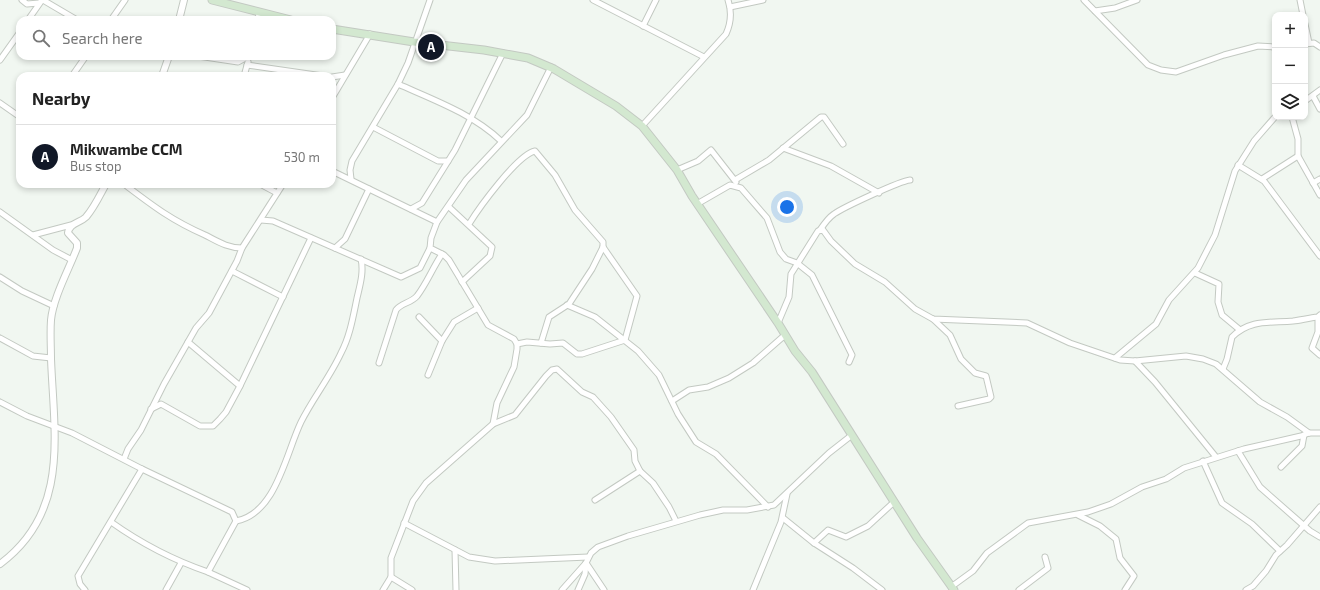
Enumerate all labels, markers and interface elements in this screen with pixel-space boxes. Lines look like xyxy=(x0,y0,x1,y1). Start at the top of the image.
map controls xyxy=(1272,12,1308,120)
button: + xyxy=(1272,12,1308,48)
search box xyxy=(16,16,336,60)
icon: search xyxy=(30,27,52,49)
text: Search here xyxy=(62,29,143,47)
pin: A xyxy=(418,32,444,62)
button: − xyxy=(1272,48,1308,84)
button: layers xyxy=(1272,84,1308,120)
text: Nearby xyxy=(32,88,90,108)
text: Mikwambe CCM xyxy=(70,140,183,158)
text: A xyxy=(41,149,49,165)
text: 530 m xyxy=(284,149,320,165)
text: Bus stop xyxy=(70,158,121,174)
your location xyxy=(777,197,797,217)

